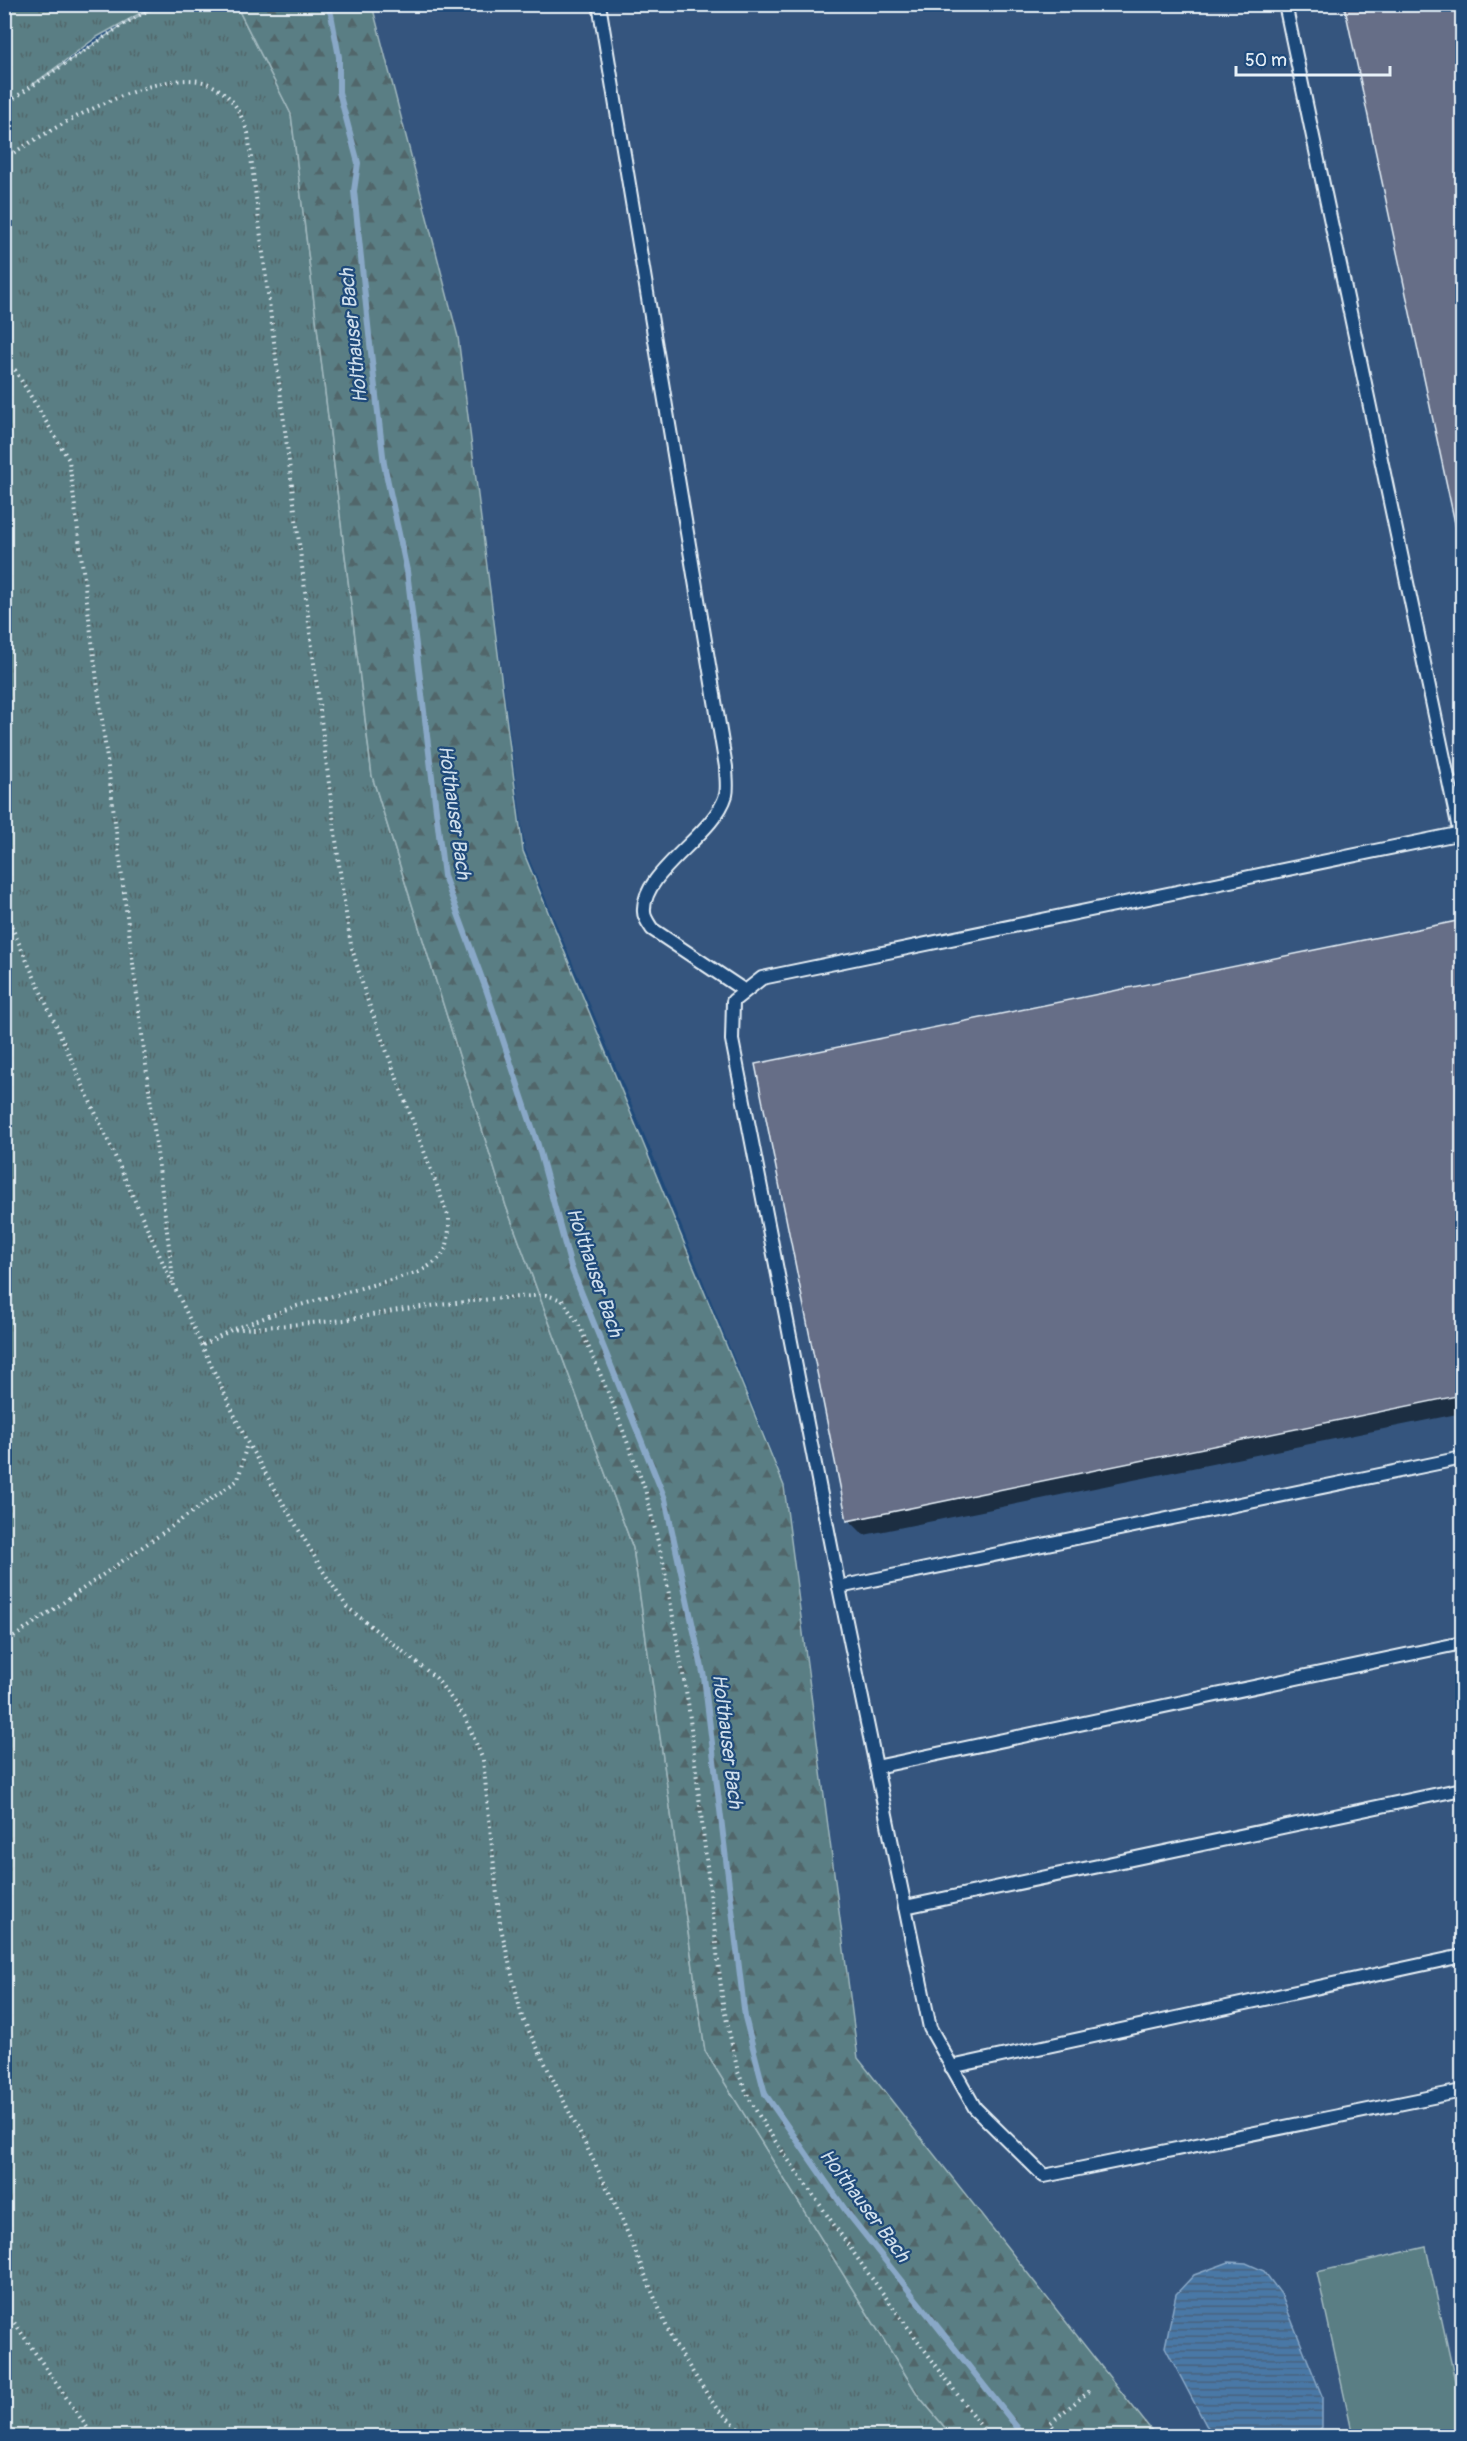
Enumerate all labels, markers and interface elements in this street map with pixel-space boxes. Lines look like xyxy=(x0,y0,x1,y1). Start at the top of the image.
scale bar xyxy=(1236,39,1390,77)
text: 50 m xyxy=(1245,49,1287,72)
water label: Holthauser Bach xyxy=(334,266,373,404)
water label: Holthauser Bach xyxy=(433,743,477,882)
water label: Holthauser Bach xyxy=(561,1204,629,1342)
water label: Holthauser Bach xyxy=(707,1673,748,1811)
water label: Holthauser Bach xyxy=(814,2144,916,2268)

